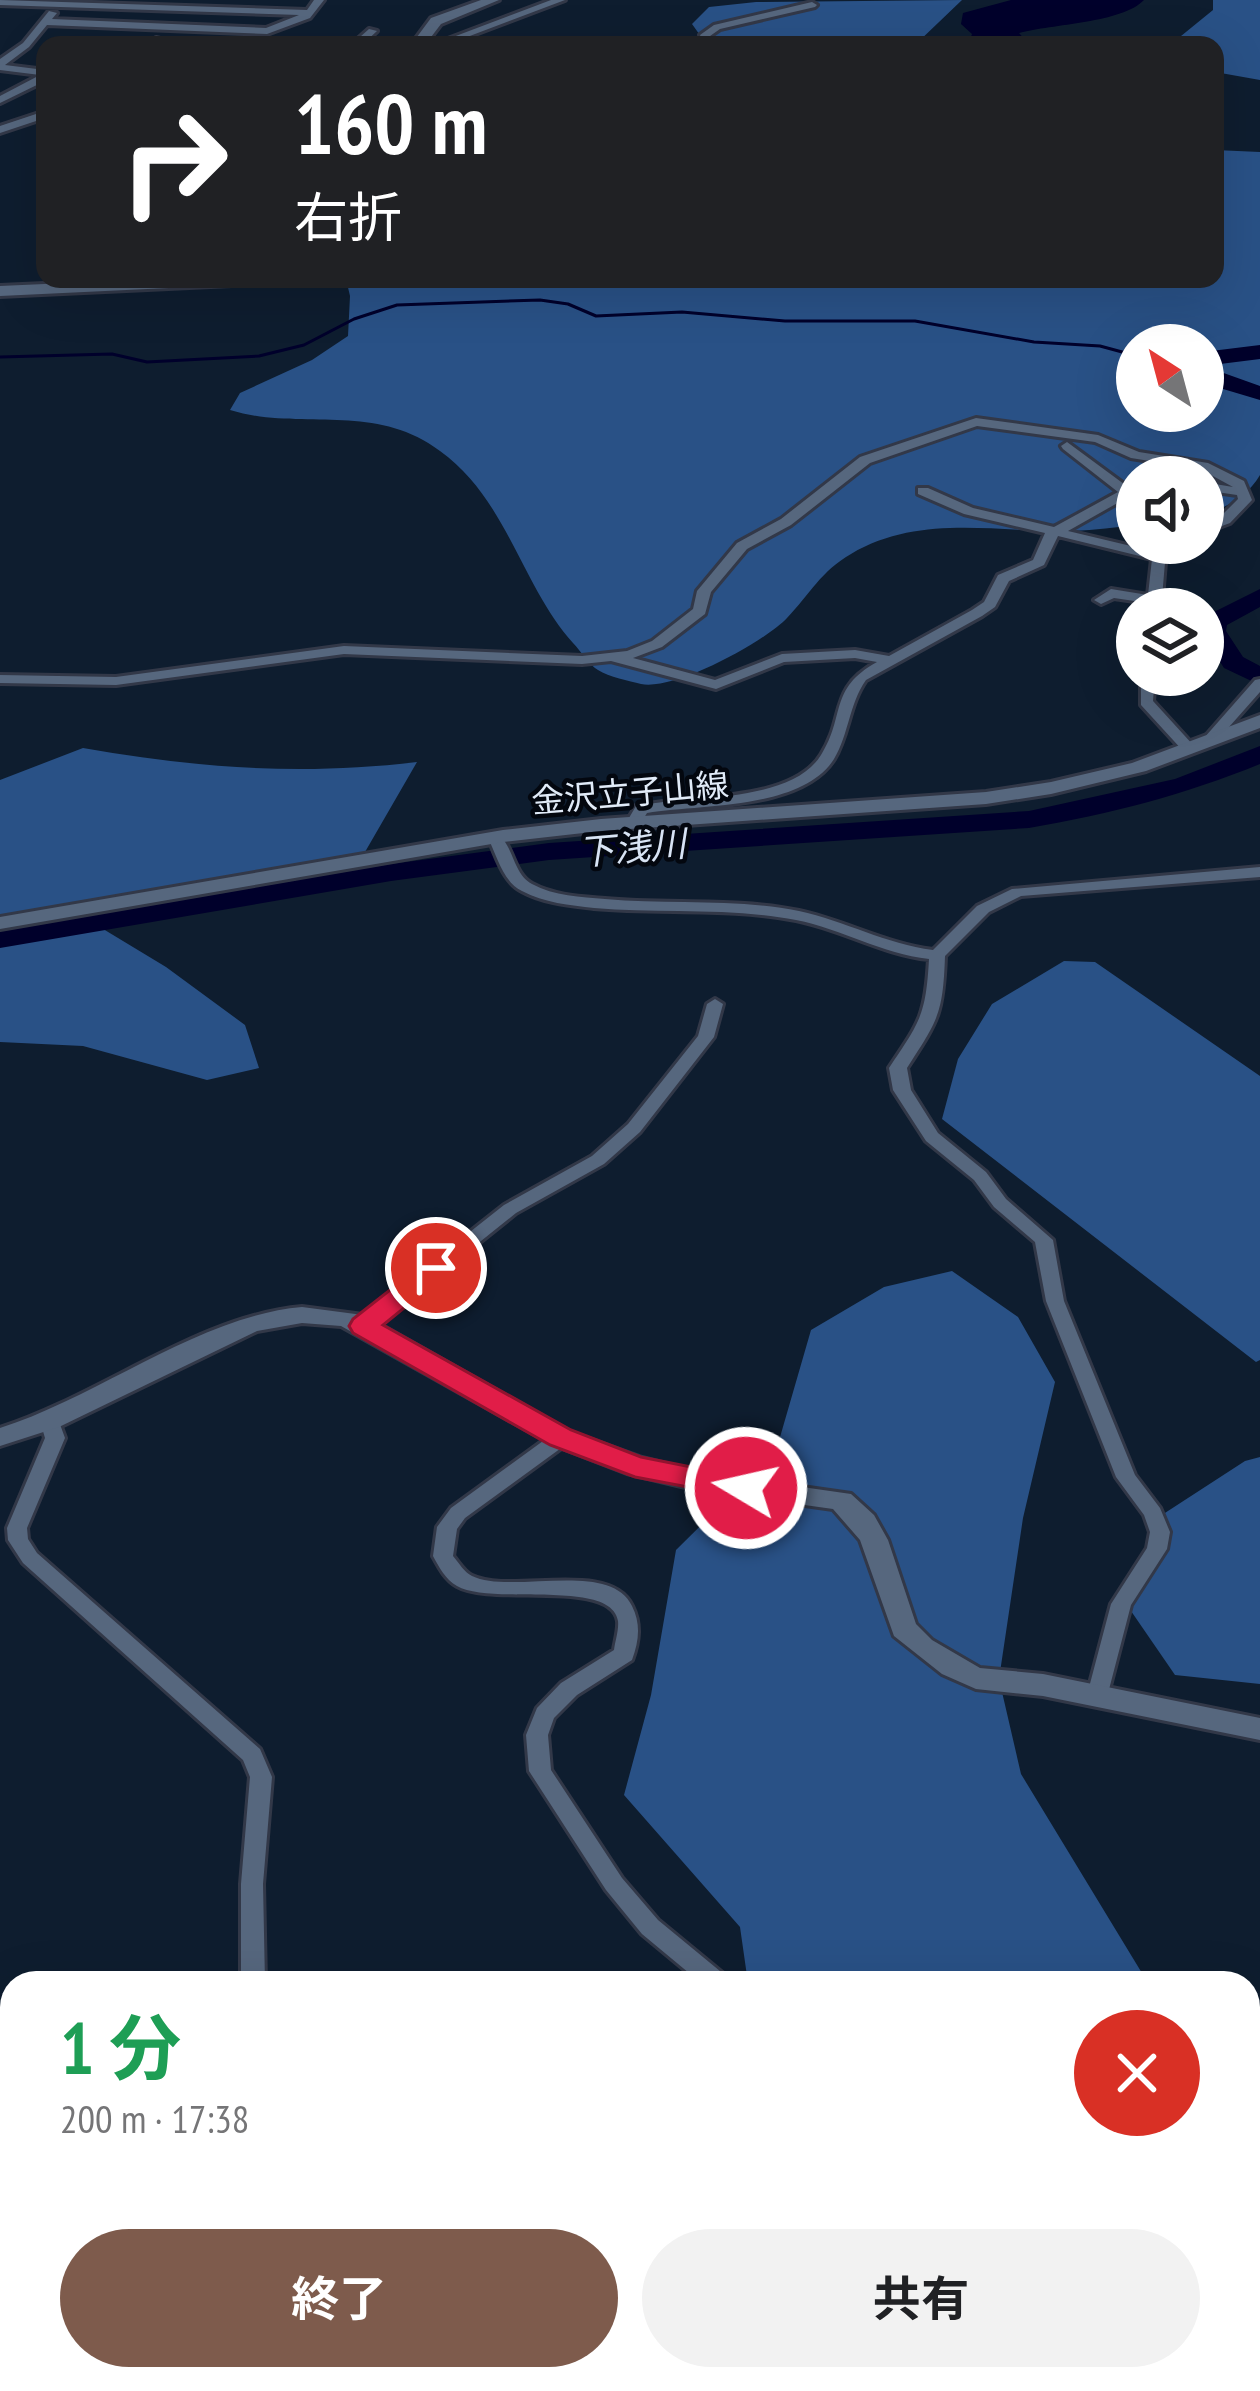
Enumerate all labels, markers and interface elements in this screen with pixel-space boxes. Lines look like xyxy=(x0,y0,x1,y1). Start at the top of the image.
text: 160 m xyxy=(294,68,487,177)
icon: right xyxy=(96,84,252,240)
text: 右折 xyxy=(294,182,402,252)
north arrow xyxy=(1116,324,1224,432)
map controls xyxy=(1116,324,1224,696)
button: sound xyxy=(1116,456,1224,564)
button: layers xyxy=(1116,588,1224,696)
street label: 金沢立子山線 xyxy=(530,762,730,822)
water label: 下浅川 xyxy=(576,819,692,875)
pin xyxy=(385,1217,487,1319)
icon: arrive xyxy=(403,1235,469,1301)
position arrow xyxy=(683,1425,809,1551)
text: 1 分 xyxy=(60,2001,181,2094)
button: close xyxy=(1074,2010,1200,2136)
text: 200 m · 17:38 xyxy=(60,2093,249,2144)
button: 終了 xyxy=(60,2229,618,2367)
button: 共有 xyxy=(642,2229,1200,2367)

